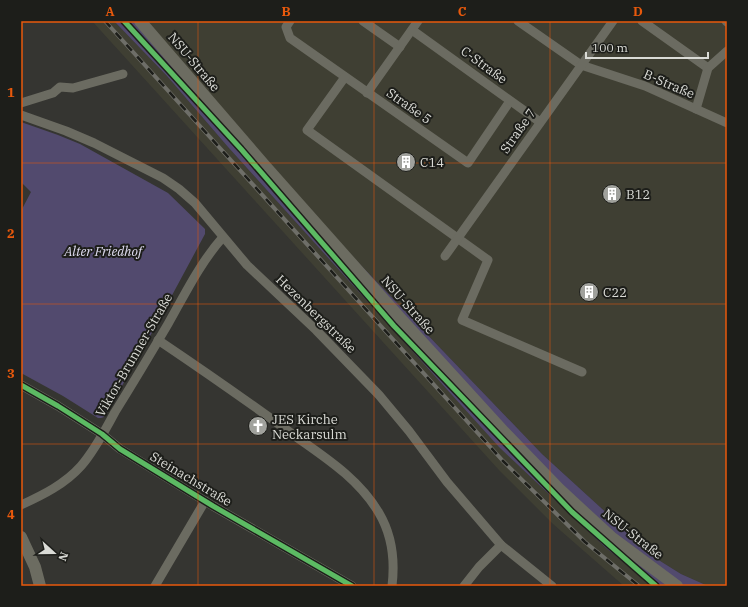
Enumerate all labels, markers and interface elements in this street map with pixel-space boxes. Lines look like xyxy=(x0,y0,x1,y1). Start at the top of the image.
text: A xyxy=(105,3,115,20)
text: B xyxy=(281,3,291,20)
text: C xyxy=(458,3,467,20)
text: D xyxy=(633,3,643,20)
street label: NSU-Straße xyxy=(164,29,224,95)
scale bar xyxy=(586,34,708,60)
text: 100 m xyxy=(592,40,628,55)
street label: C-Straße xyxy=(457,42,511,88)
street label: B-Straße xyxy=(641,66,697,102)
text: 1 xyxy=(7,84,15,101)
street label: Straße 5 xyxy=(383,84,435,128)
street label: Straße 7 xyxy=(496,105,540,157)
building icon: C14 xyxy=(395,151,417,173)
place label: C14 xyxy=(420,154,444,171)
building icon: B12 xyxy=(601,183,623,205)
place label: B12 xyxy=(626,186,650,203)
text: 2 xyxy=(7,225,15,242)
park label: Alter Friedhof xyxy=(63,243,145,260)
street label: Hezenbergstraße xyxy=(272,271,360,357)
street label: NSU-Straße xyxy=(377,272,439,338)
building icon: C22 xyxy=(578,281,600,303)
place label: C22 xyxy=(603,284,627,301)
street label: Viktor-Brunner-Straße xyxy=(92,290,176,420)
text: 3 xyxy=(7,365,15,382)
place label: JES Kirche Neckarsulm xyxy=(272,411,347,443)
church icon: JES Kirche Neckarsulm xyxy=(247,415,269,437)
street label: Steinachstraße xyxy=(147,448,235,510)
street label: NSU-Straße xyxy=(599,505,667,563)
text: 4 xyxy=(7,506,15,523)
north arrow xyxy=(34,533,74,573)
text: N xyxy=(55,550,71,563)

